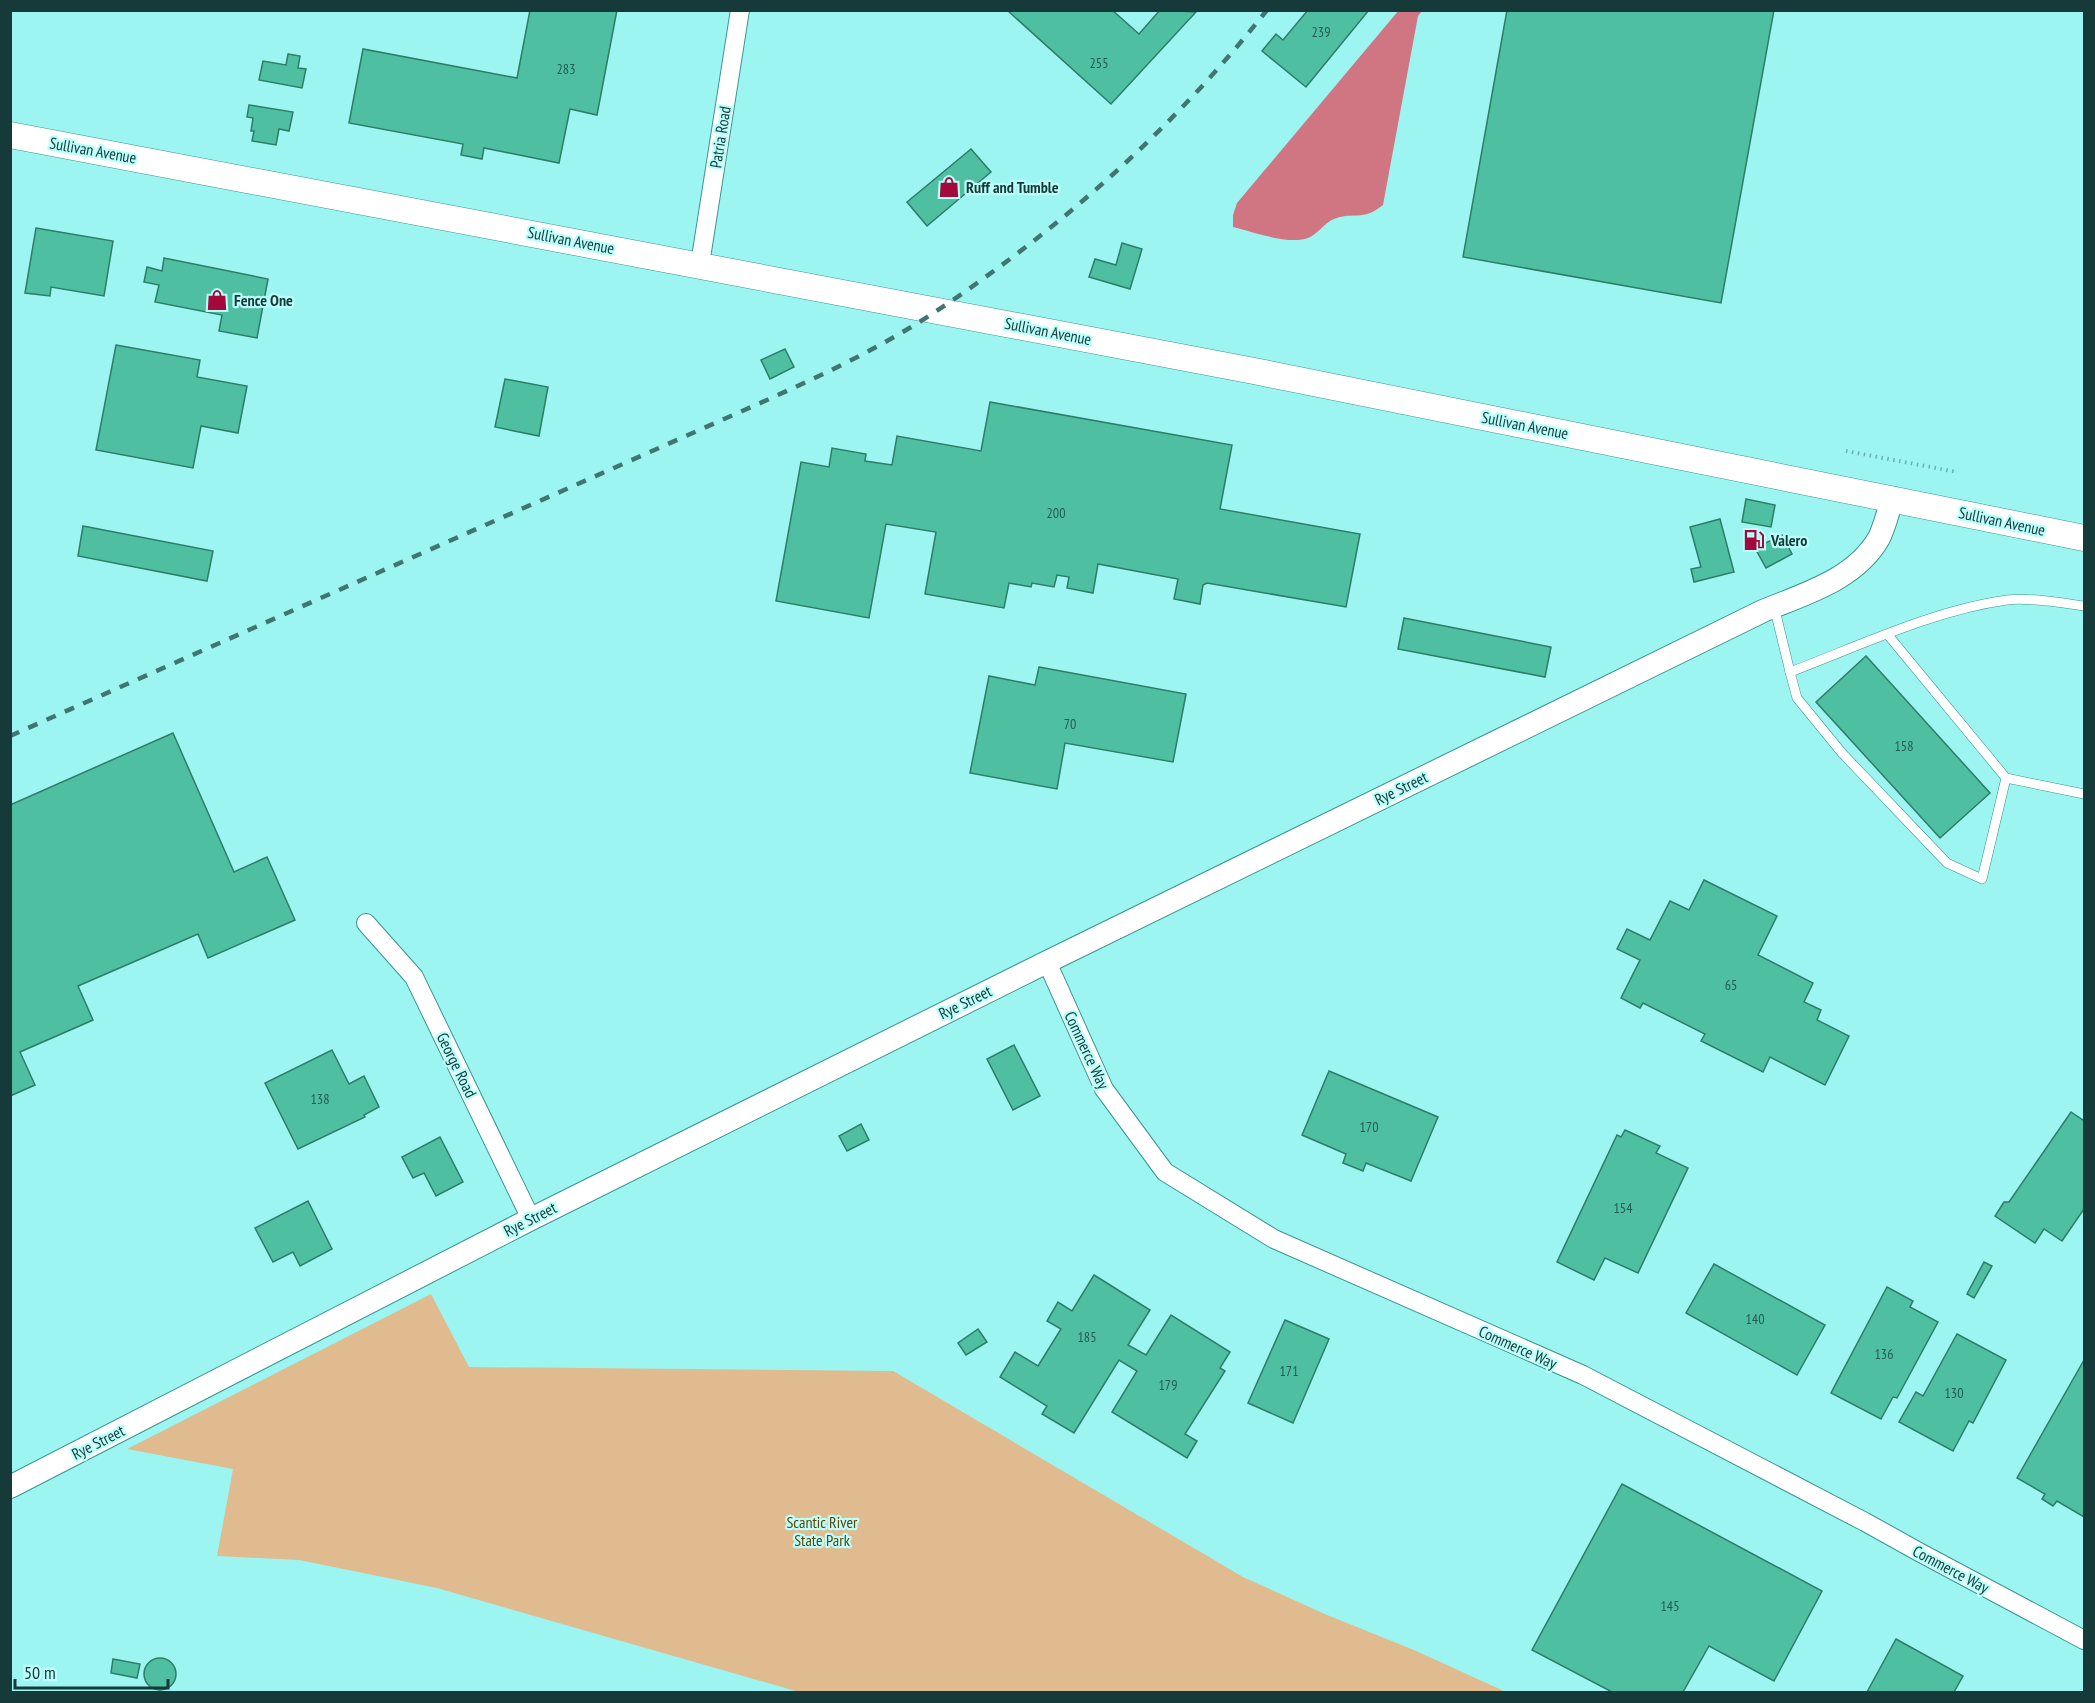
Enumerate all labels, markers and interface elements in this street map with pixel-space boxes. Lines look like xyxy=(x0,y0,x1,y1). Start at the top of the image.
house number: 239 xyxy=(1312,23,1330,41)
house number: 255 xyxy=(1090,54,1108,72)
house number: 283 xyxy=(557,60,575,78)
street label: Patria Road xyxy=(705,104,735,169)
street label: Sullivan Avenue xyxy=(48,133,138,167)
shop icon: Ruff and Tumble xyxy=(937,175,961,199)
place label: Ruff and Tumble xyxy=(966,177,1059,197)
street label: Sullivan Avenue xyxy=(526,222,616,258)
shop icon: Fence One xyxy=(205,288,229,312)
place label: Fence One xyxy=(234,290,293,310)
street label: Sullivan Avenue xyxy=(1003,313,1093,349)
street label: Sullivan Avenue xyxy=(1480,407,1570,443)
street label: Sullivan Avenue xyxy=(1957,502,2047,540)
house number: 200 xyxy=(1047,504,1065,522)
fuel station icon: Valero xyxy=(1742,528,1766,552)
place label: Valero xyxy=(1770,530,1807,550)
house number: 70 xyxy=(1064,715,1076,733)
house number: 158 xyxy=(1895,737,1913,755)
street label: Rye Street xyxy=(1371,766,1431,809)
house number: 65 xyxy=(1725,976,1737,994)
street label: Rye Street xyxy=(935,980,995,1023)
street label: Commerce Way xyxy=(1060,1008,1114,1092)
street label: George Road xyxy=(433,1029,481,1101)
house number: 138 xyxy=(311,1090,329,1108)
house number: 170 xyxy=(1360,1118,1378,1136)
street label: Rye Street xyxy=(500,1197,560,1241)
house number: 154 xyxy=(1614,1199,1633,1217)
house number: 140 xyxy=(1746,1310,1764,1328)
street label: Commerce Way xyxy=(1476,1321,1560,1373)
house number: 185 xyxy=(1078,1328,1096,1346)
house number: 136 xyxy=(1875,1345,1893,1363)
house number: 171 xyxy=(1280,1362,1298,1380)
house number: 179 xyxy=(1159,1376,1177,1394)
house number: 130 xyxy=(1945,1384,1963,1402)
street label: Rye Street xyxy=(68,1420,128,1464)
park label: Scantic River State Park xyxy=(787,1512,858,1550)
street label: Commerce Way xyxy=(1909,1541,1993,1597)
house number: 145 xyxy=(1661,1597,1679,1615)
scale bar xyxy=(15,1652,168,1690)
text: 50 m xyxy=(24,1661,56,1684)

